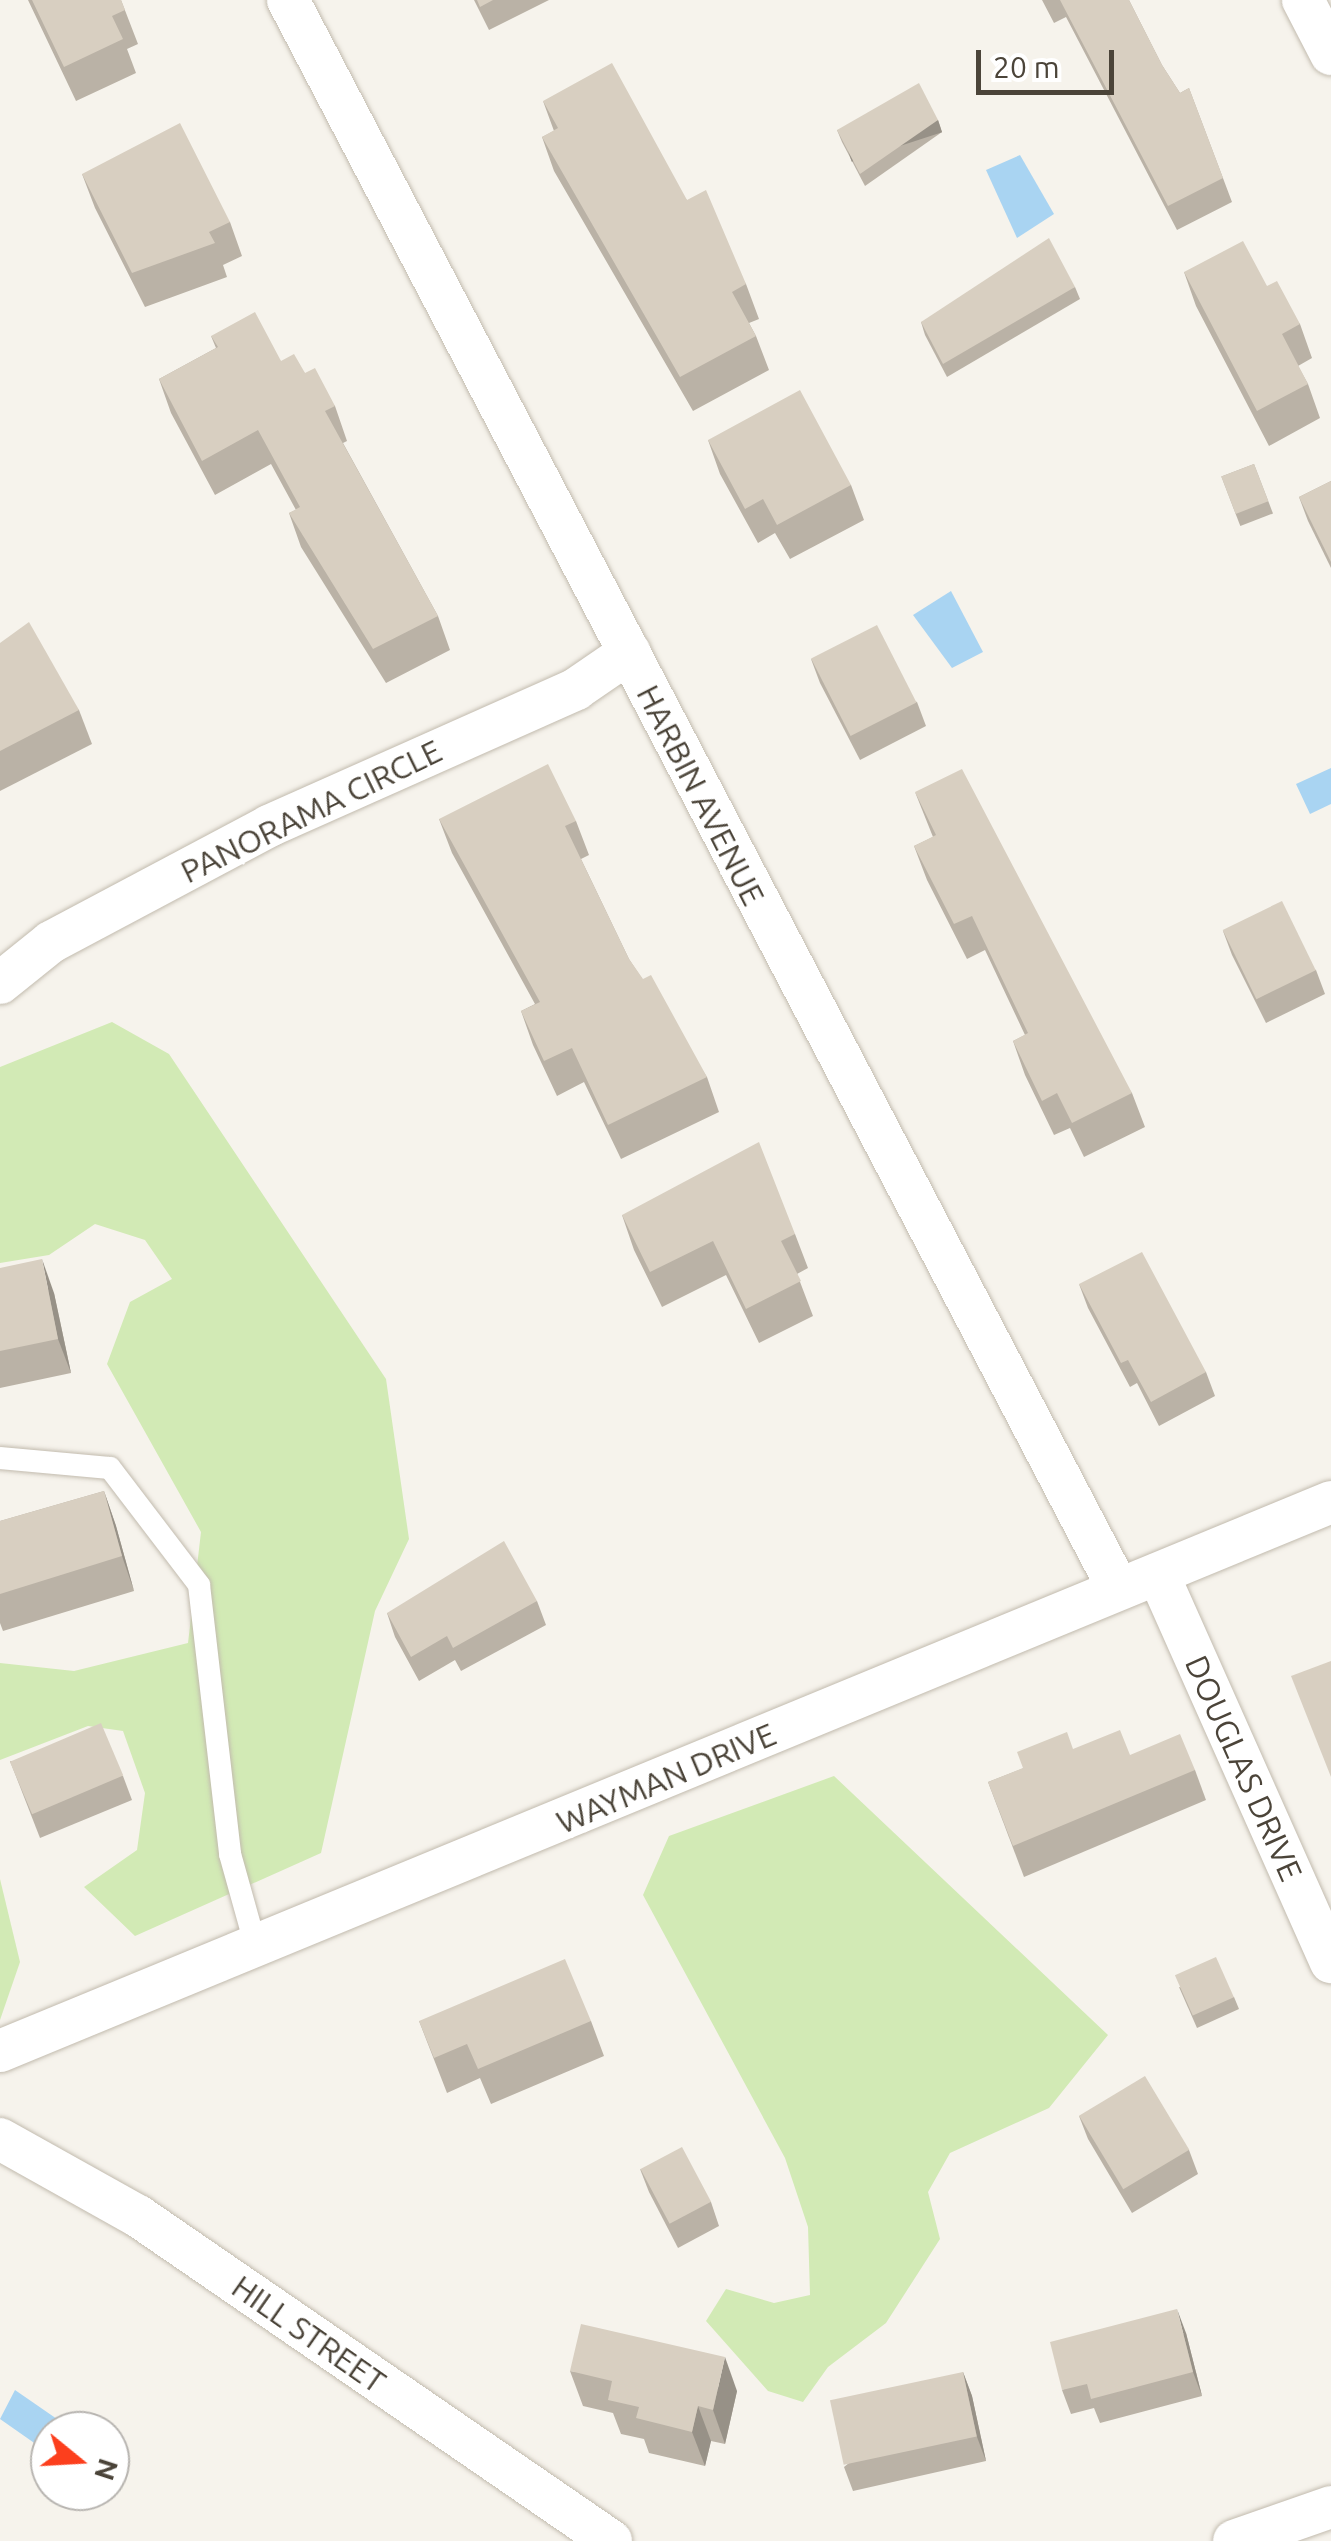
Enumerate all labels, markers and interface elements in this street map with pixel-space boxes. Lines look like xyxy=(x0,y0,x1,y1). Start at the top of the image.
scale bar xyxy=(981,30,1118,92)
text: 20 m xyxy=(993,50,1060,84)
street label: HARBIN AVENUE xyxy=(629,679,773,911)
street label: PANORAMA CIRCLE xyxy=(174,731,448,891)
street label: DOUGLAS DRIVE xyxy=(1177,1650,1311,1886)
street label: WAYMAN DRIVE xyxy=(551,1715,781,1841)
street label: HILL STREET xyxy=(225,2267,393,2401)
north arrow xyxy=(30,2411,130,2511)
text: N xyxy=(89,2455,125,2485)

